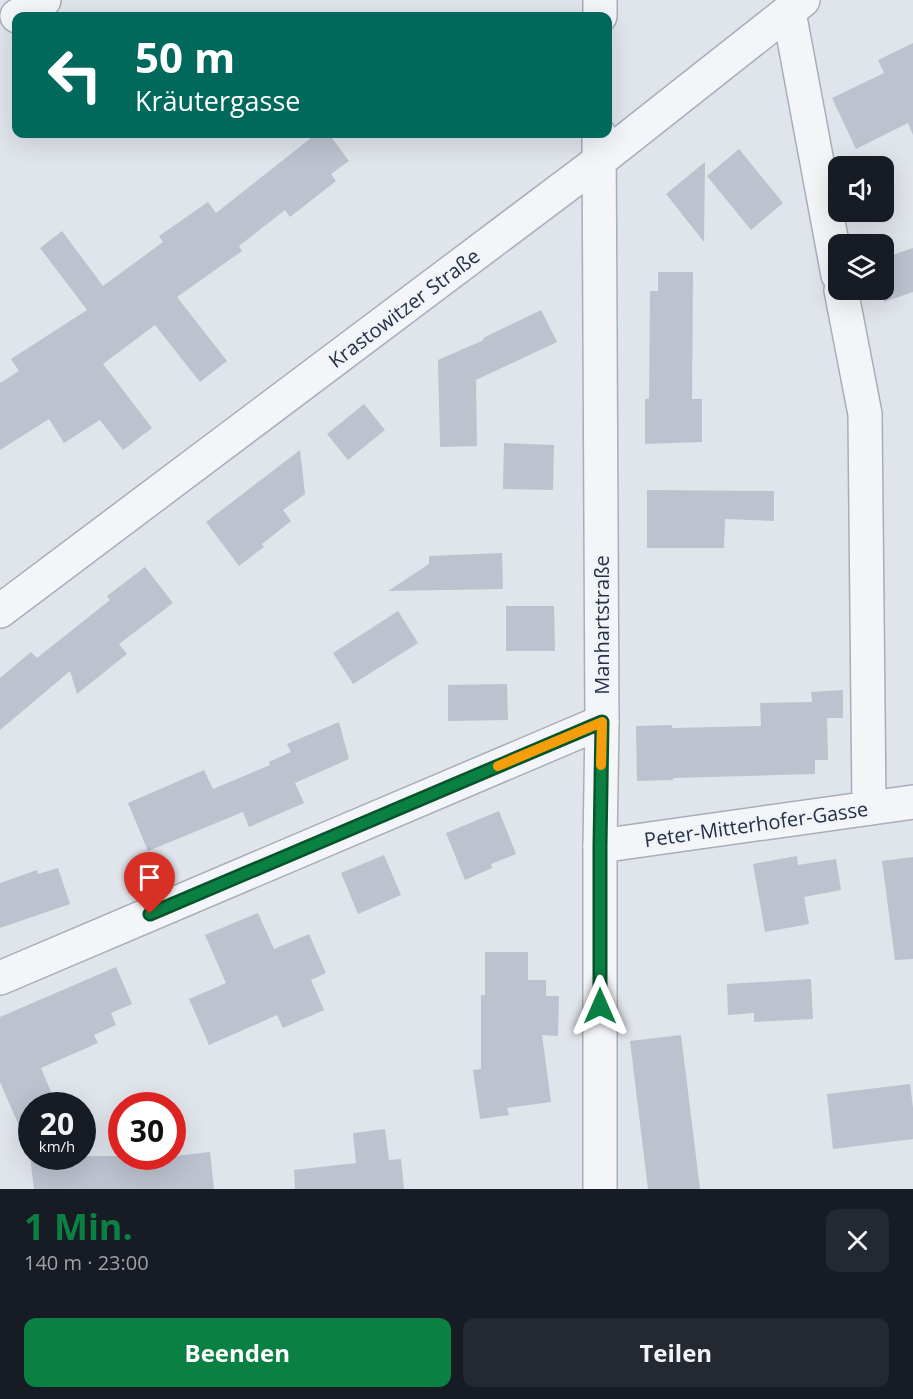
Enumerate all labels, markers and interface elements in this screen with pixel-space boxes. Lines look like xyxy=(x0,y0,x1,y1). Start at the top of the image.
text: 50 m xyxy=(135,28,235,85)
icon: left xyxy=(36,36,114,114)
text: Kräutergasse xyxy=(135,82,301,119)
map controls xyxy=(828,156,894,300)
button: sound xyxy=(828,156,894,222)
button: layers xyxy=(828,234,894,300)
street label: Krastowitzer Straße xyxy=(323,242,485,374)
street label: Manhartstraße xyxy=(588,555,615,695)
street label: Peter-Mitterhofer-Gasse xyxy=(642,795,870,853)
pin xyxy=(124,852,175,914)
icon: arrive xyxy=(133,861,166,894)
position arrow xyxy=(568,974,632,1038)
speed limit sign: 30 xyxy=(108,1092,186,1170)
text: 20 xyxy=(40,1103,74,1144)
text: km/h xyxy=(39,1136,75,1156)
text: 1 Min. xyxy=(24,1202,133,1251)
button: close xyxy=(826,1209,889,1272)
text: 140 m · 23:00 xyxy=(24,1249,149,1276)
button: Beenden xyxy=(24,1318,451,1387)
button: Teilen xyxy=(463,1318,889,1387)

